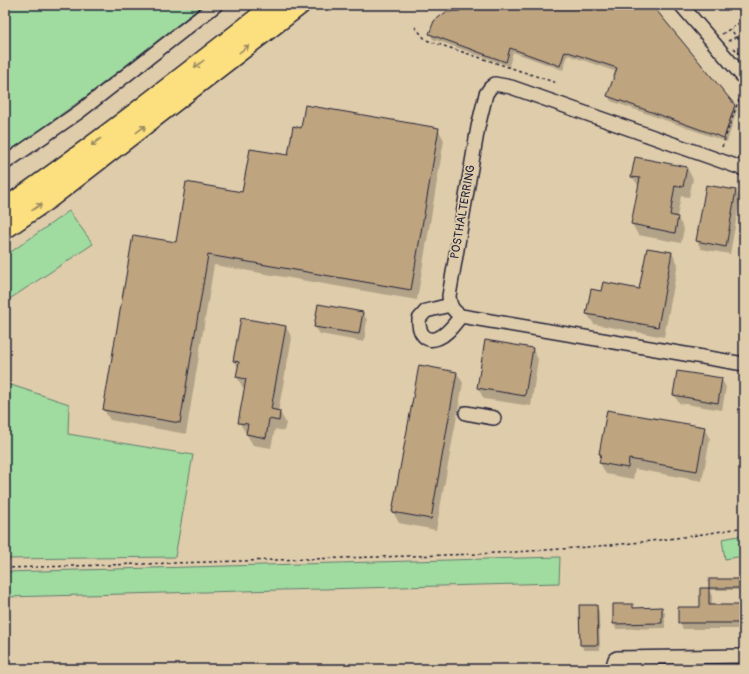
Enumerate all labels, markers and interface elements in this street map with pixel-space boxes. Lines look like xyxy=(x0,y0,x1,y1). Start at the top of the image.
one-way arrow xyxy=(238,45,249,53)
one-way arrow xyxy=(194,59,205,68)
one-way arrow xyxy=(135,124,146,133)
one-way arrow xyxy=(90,138,101,147)
street label: POSTHALTERRING xyxy=(447,164,479,260)
one-way arrow xyxy=(31,203,42,211)

